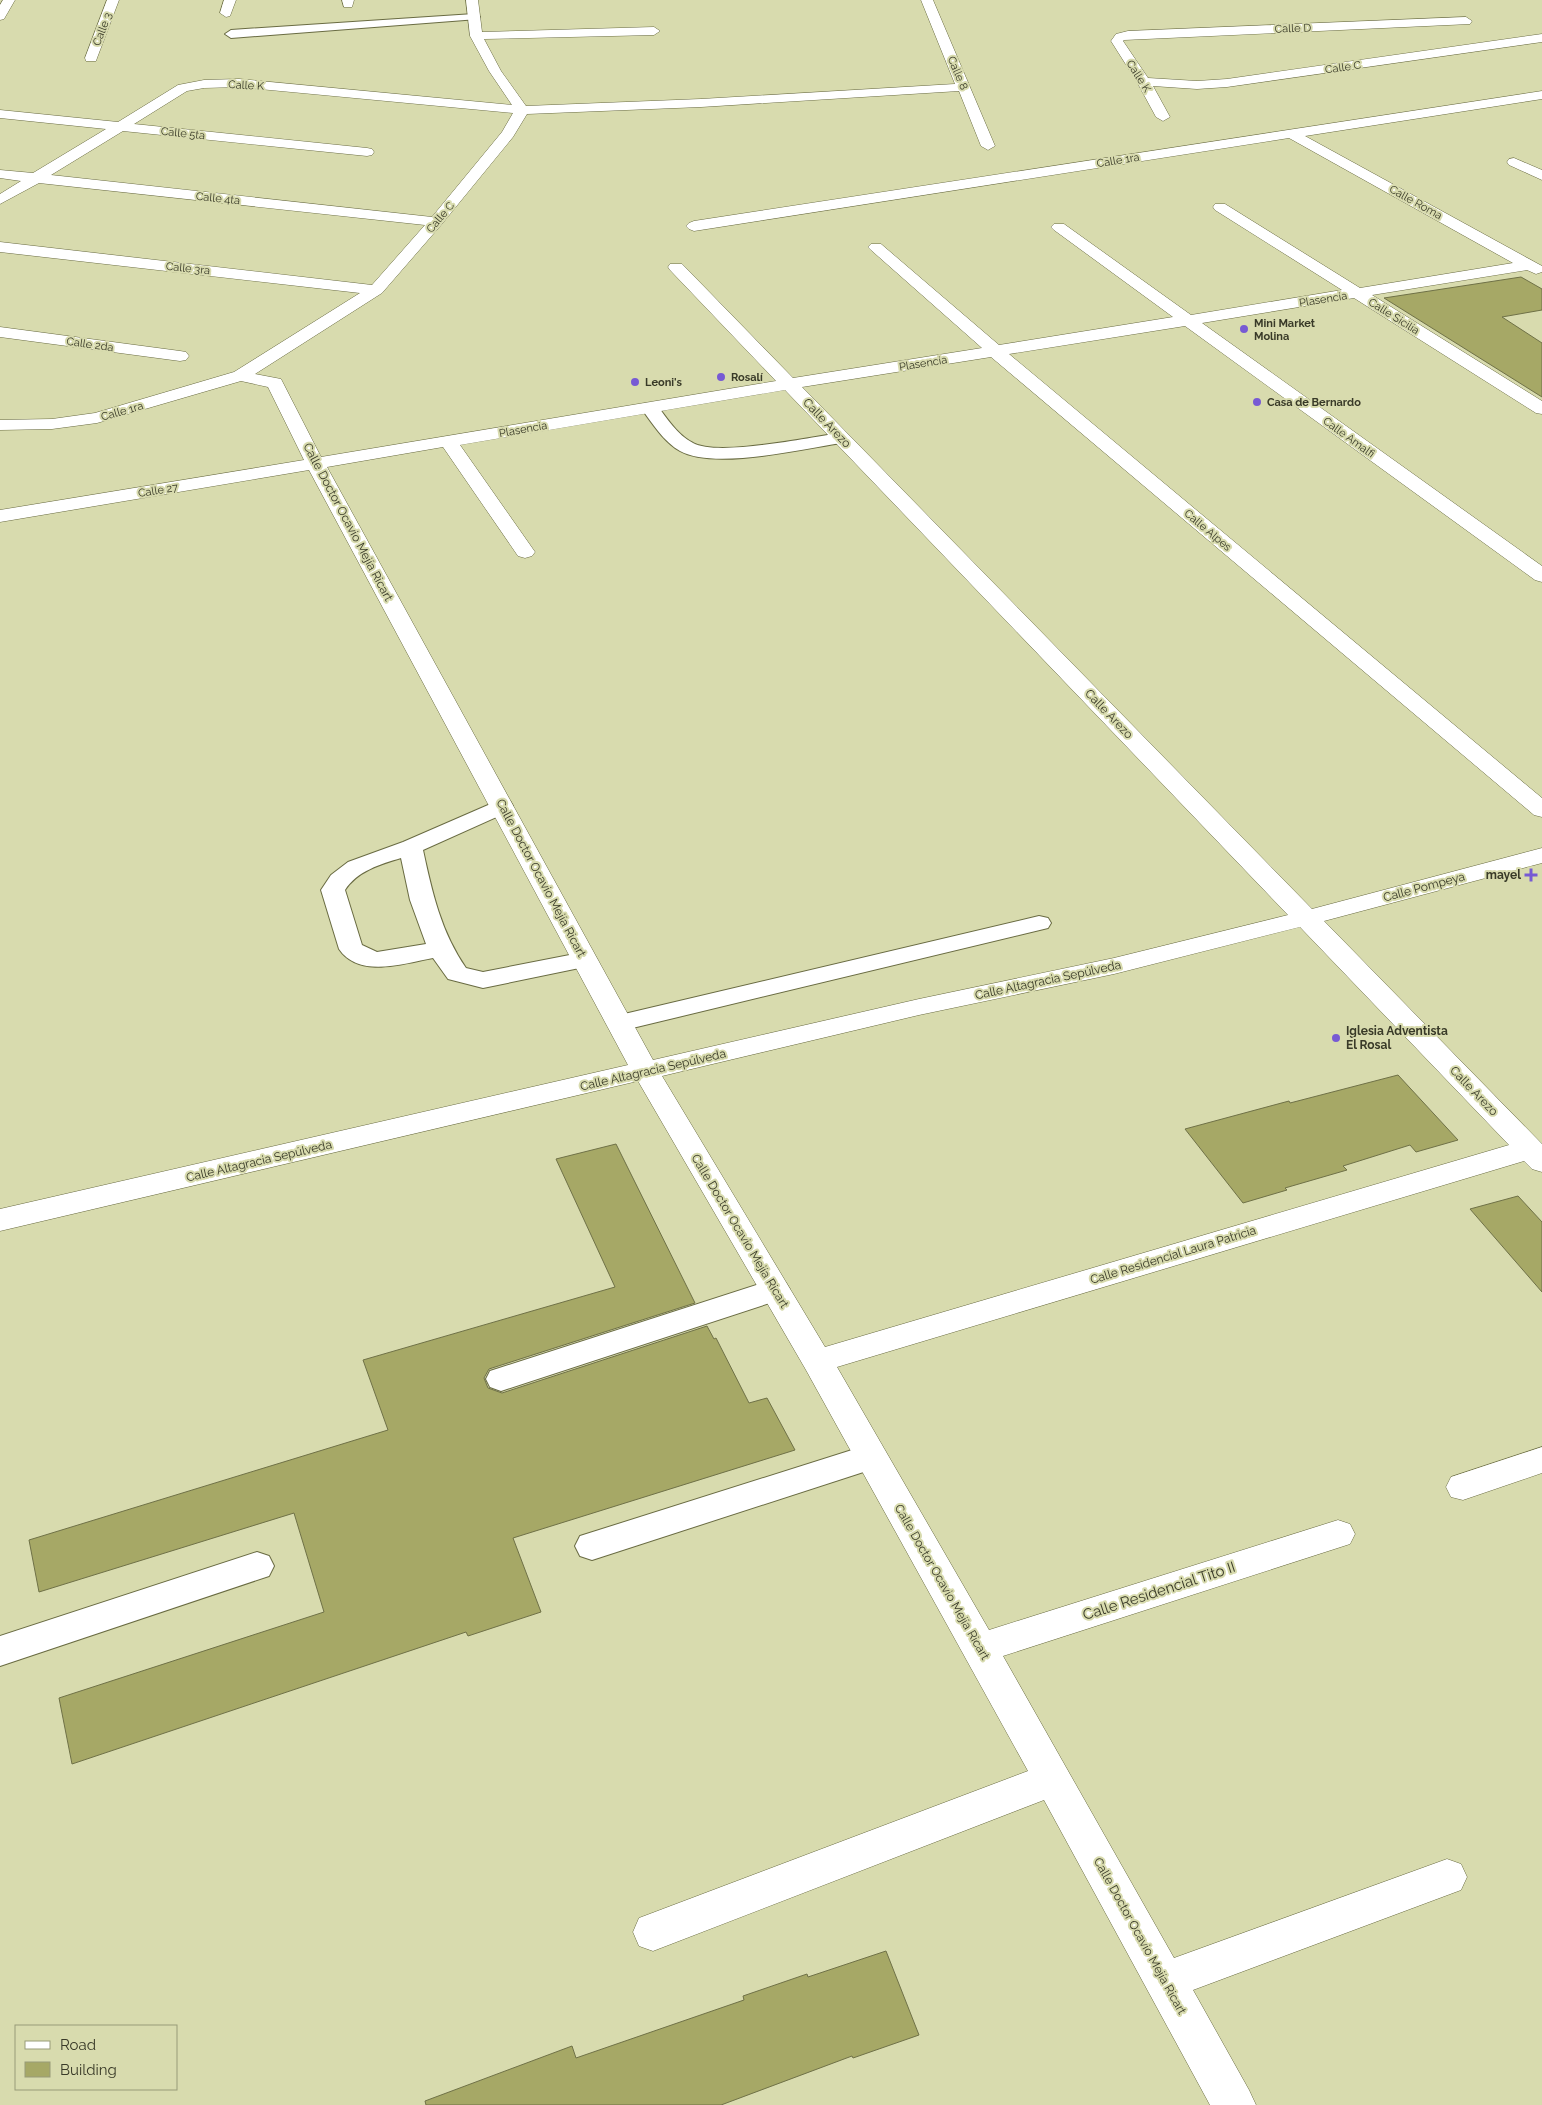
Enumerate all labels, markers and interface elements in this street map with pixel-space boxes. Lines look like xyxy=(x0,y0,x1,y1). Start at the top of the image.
street label: Calle 3 xyxy=(90,11,115,48)
street label: Calle D xyxy=(1274,21,1312,36)
street label: Calle 8 xyxy=(945,54,970,92)
street label: Calle K xyxy=(1124,58,1154,96)
street label: Calle C xyxy=(1324,58,1362,76)
street label: Calle K xyxy=(228,78,265,93)
street label: Calle 5ta xyxy=(160,125,206,142)
street label: Calle 1ra xyxy=(1096,151,1140,170)
street label: Calle Roma xyxy=(1387,183,1444,222)
street label: Calle 4ta xyxy=(195,190,241,207)
street label: Calle C xyxy=(424,199,457,235)
street label: Calle 3ra xyxy=(165,260,211,277)
street label: Plasencia xyxy=(1298,289,1348,310)
street label: Calle Sicilia xyxy=(1366,296,1422,337)
place label: Mini Market Molina xyxy=(1254,317,1316,343)
marker: Mini Market Molina xyxy=(1238,323,1250,335)
street label: Calle 2da xyxy=(66,335,114,354)
street label: Plasencia xyxy=(898,353,948,374)
marker: Rosalí xyxy=(715,371,727,383)
place label: Rosalí xyxy=(731,371,763,384)
marker: Leoni's xyxy=(629,376,641,388)
place label: Leoni's xyxy=(645,376,683,389)
street label: Calle Arezo xyxy=(800,395,854,451)
marker: Casa de Bernardo xyxy=(1251,396,1263,408)
place label: Casa de Bernardo xyxy=(1267,396,1361,409)
street label: Calle 1ra xyxy=(100,399,145,424)
street label: Calle Amalfi xyxy=(1320,414,1377,460)
street label: Plasencia xyxy=(498,419,548,440)
street label: Calle Doctor Ocavio Mejía Ricart xyxy=(300,441,396,603)
street label: Calle 27 xyxy=(137,481,179,500)
street label: Calle Alpes xyxy=(1182,507,1234,554)
street label: Calle Arezo xyxy=(1082,686,1136,742)
street label: Calle Doctor Ocavio Mejía Ricart xyxy=(493,797,589,959)
place label: mayel xyxy=(1486,868,1521,882)
street label: Calle Pompeya xyxy=(1382,869,1466,905)
marker: mayel xyxy=(1525,869,1537,881)
street label: Calle Altagracia Sepúlveda xyxy=(974,958,1122,1002)
place label: Iglesia Adventista El Rosal xyxy=(1346,1024,1448,1052)
marker: Iglesia Adventista El Rosal xyxy=(1330,1032,1342,1044)
street label: Calle Altagracia Sepúlveda xyxy=(579,1046,727,1094)
street label: Calle Arezo xyxy=(1447,1063,1501,1119)
street label: Calle Altagracia Sepúlveda xyxy=(185,1137,333,1185)
street label: Calle Doctor Ocavio Mejía Ricart xyxy=(688,1152,792,1310)
street label: Calle Residencial Laura Patricia xyxy=(1088,1223,1258,1287)
street label: Calle Doctor Ocavio Mejía Ricart xyxy=(892,1502,992,1662)
street label: Calle Residencial Tito II xyxy=(1081,1558,1237,1624)
street label: Calle Doctor Ocavio Mejía Ricart xyxy=(1091,1855,1189,2017)
legend xyxy=(15,2025,178,2090)
text: Road xyxy=(60,2036,96,2054)
text: Building xyxy=(60,2061,117,2079)

